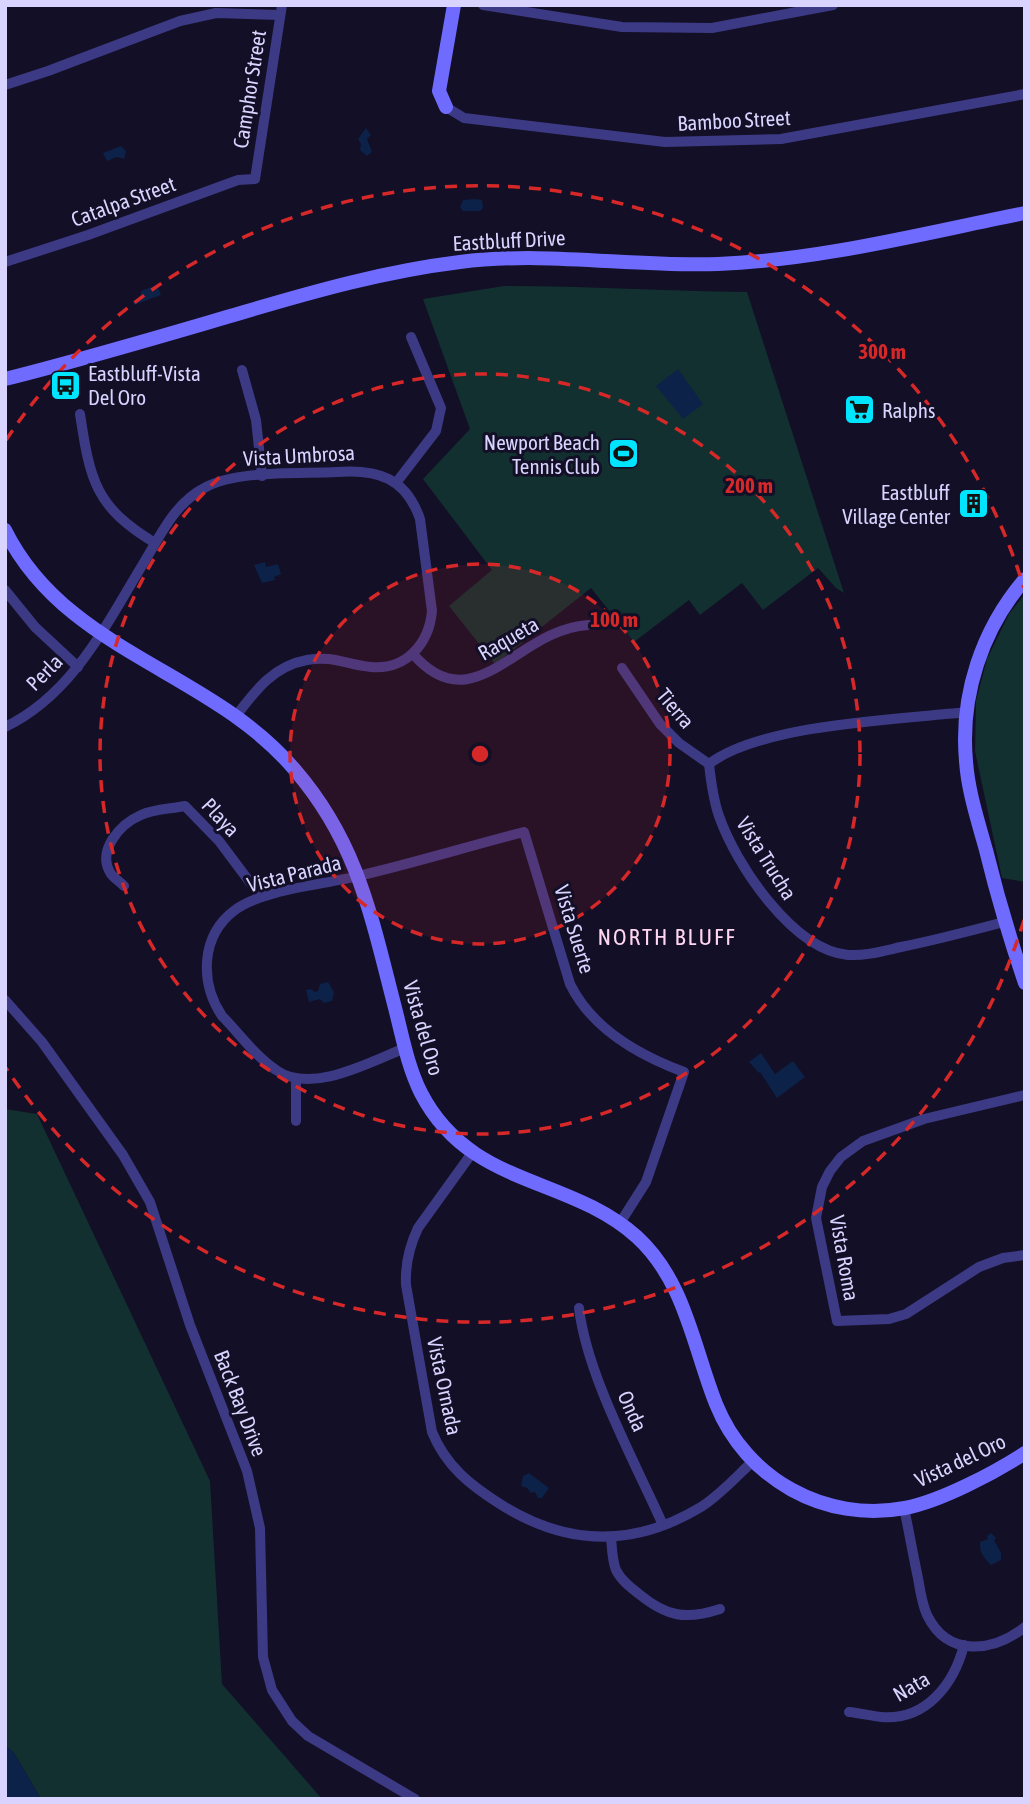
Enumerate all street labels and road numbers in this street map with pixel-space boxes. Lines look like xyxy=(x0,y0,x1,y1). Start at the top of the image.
street label: Camphor Street xyxy=(228,28,270,150)
street label: Bamboo Street xyxy=(677,105,791,135)
street label: Catalpa Street xyxy=(68,171,178,231)
street label: Eastbluff Drive xyxy=(452,225,566,255)
street label: Vista Umbrosa xyxy=(242,440,356,470)
street label: Raqueta xyxy=(474,611,542,665)
street label: Perla xyxy=(21,649,67,695)
street label: Tierra xyxy=(652,683,700,733)
street label: Playa xyxy=(197,793,245,841)
street label: Vista Trucha xyxy=(732,812,802,904)
street label: Vista Parada xyxy=(244,850,344,896)
street label: Vista Suerte xyxy=(550,882,600,976)
street label: Vista del Oro xyxy=(399,978,449,1078)
street label: Vista Roma xyxy=(826,1213,864,1303)
street label: Vista Ornada xyxy=(423,1335,467,1437)
street label: Back Bay Drive xyxy=(210,1347,272,1459)
street label: Onda xyxy=(613,1387,653,1435)
street label: Vista del Oro xyxy=(911,1429,1009,1491)
street label: Nata xyxy=(889,1666,933,1706)

